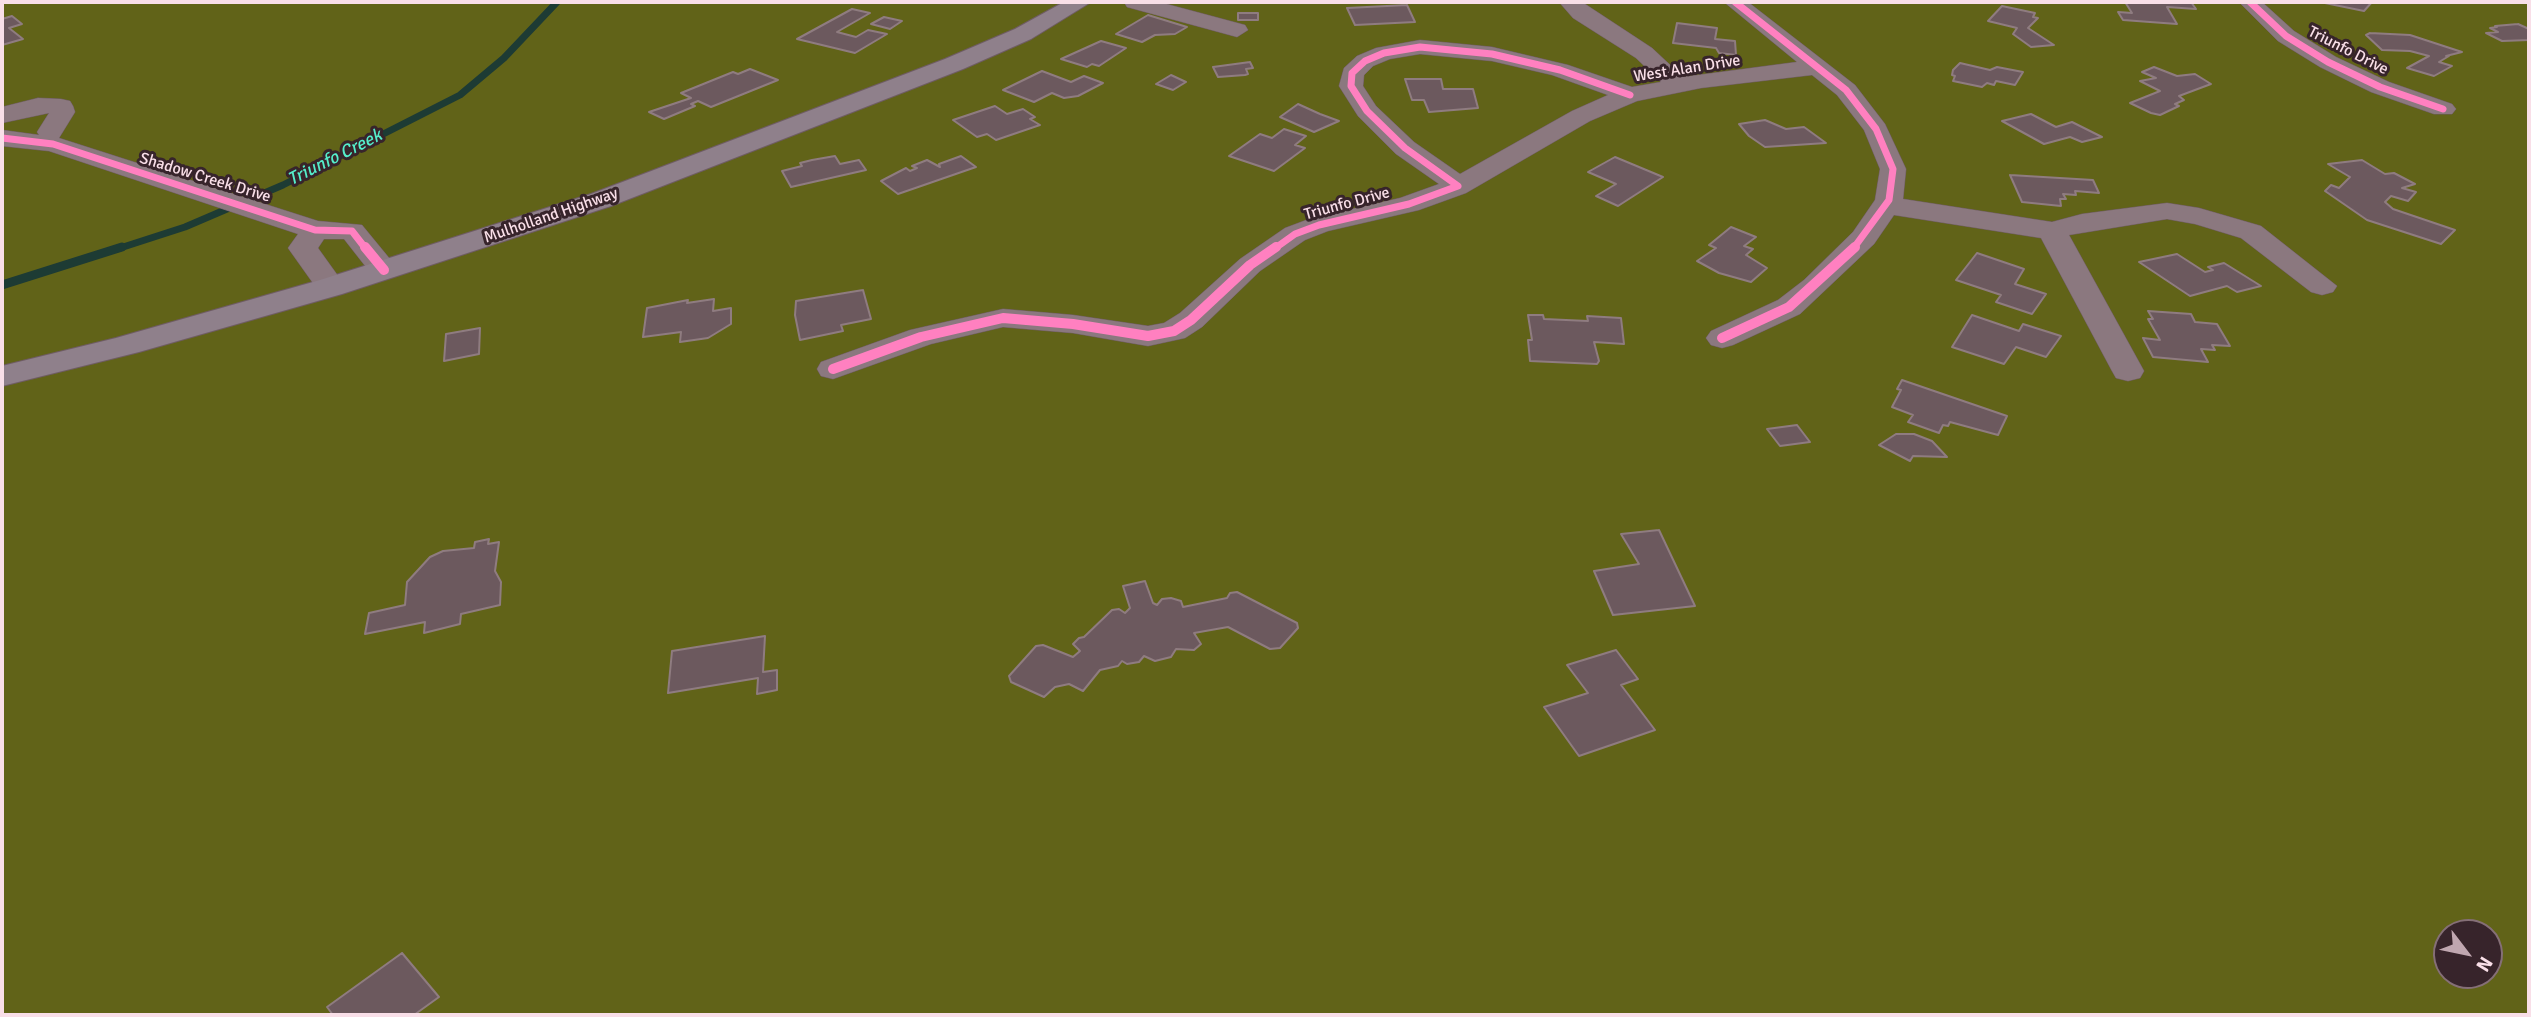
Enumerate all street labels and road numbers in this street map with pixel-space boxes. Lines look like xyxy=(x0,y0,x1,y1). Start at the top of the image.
street label: Triunfo Drive xyxy=(2304,22,2392,80)
street label: West Alan Drive xyxy=(1632,51,1742,87)
street label: Shadow Creek Drive xyxy=(137,149,273,207)
street label: Triunfo Drive xyxy=(1302,183,1392,225)
street label: Mulholland Highway xyxy=(482,184,620,248)

